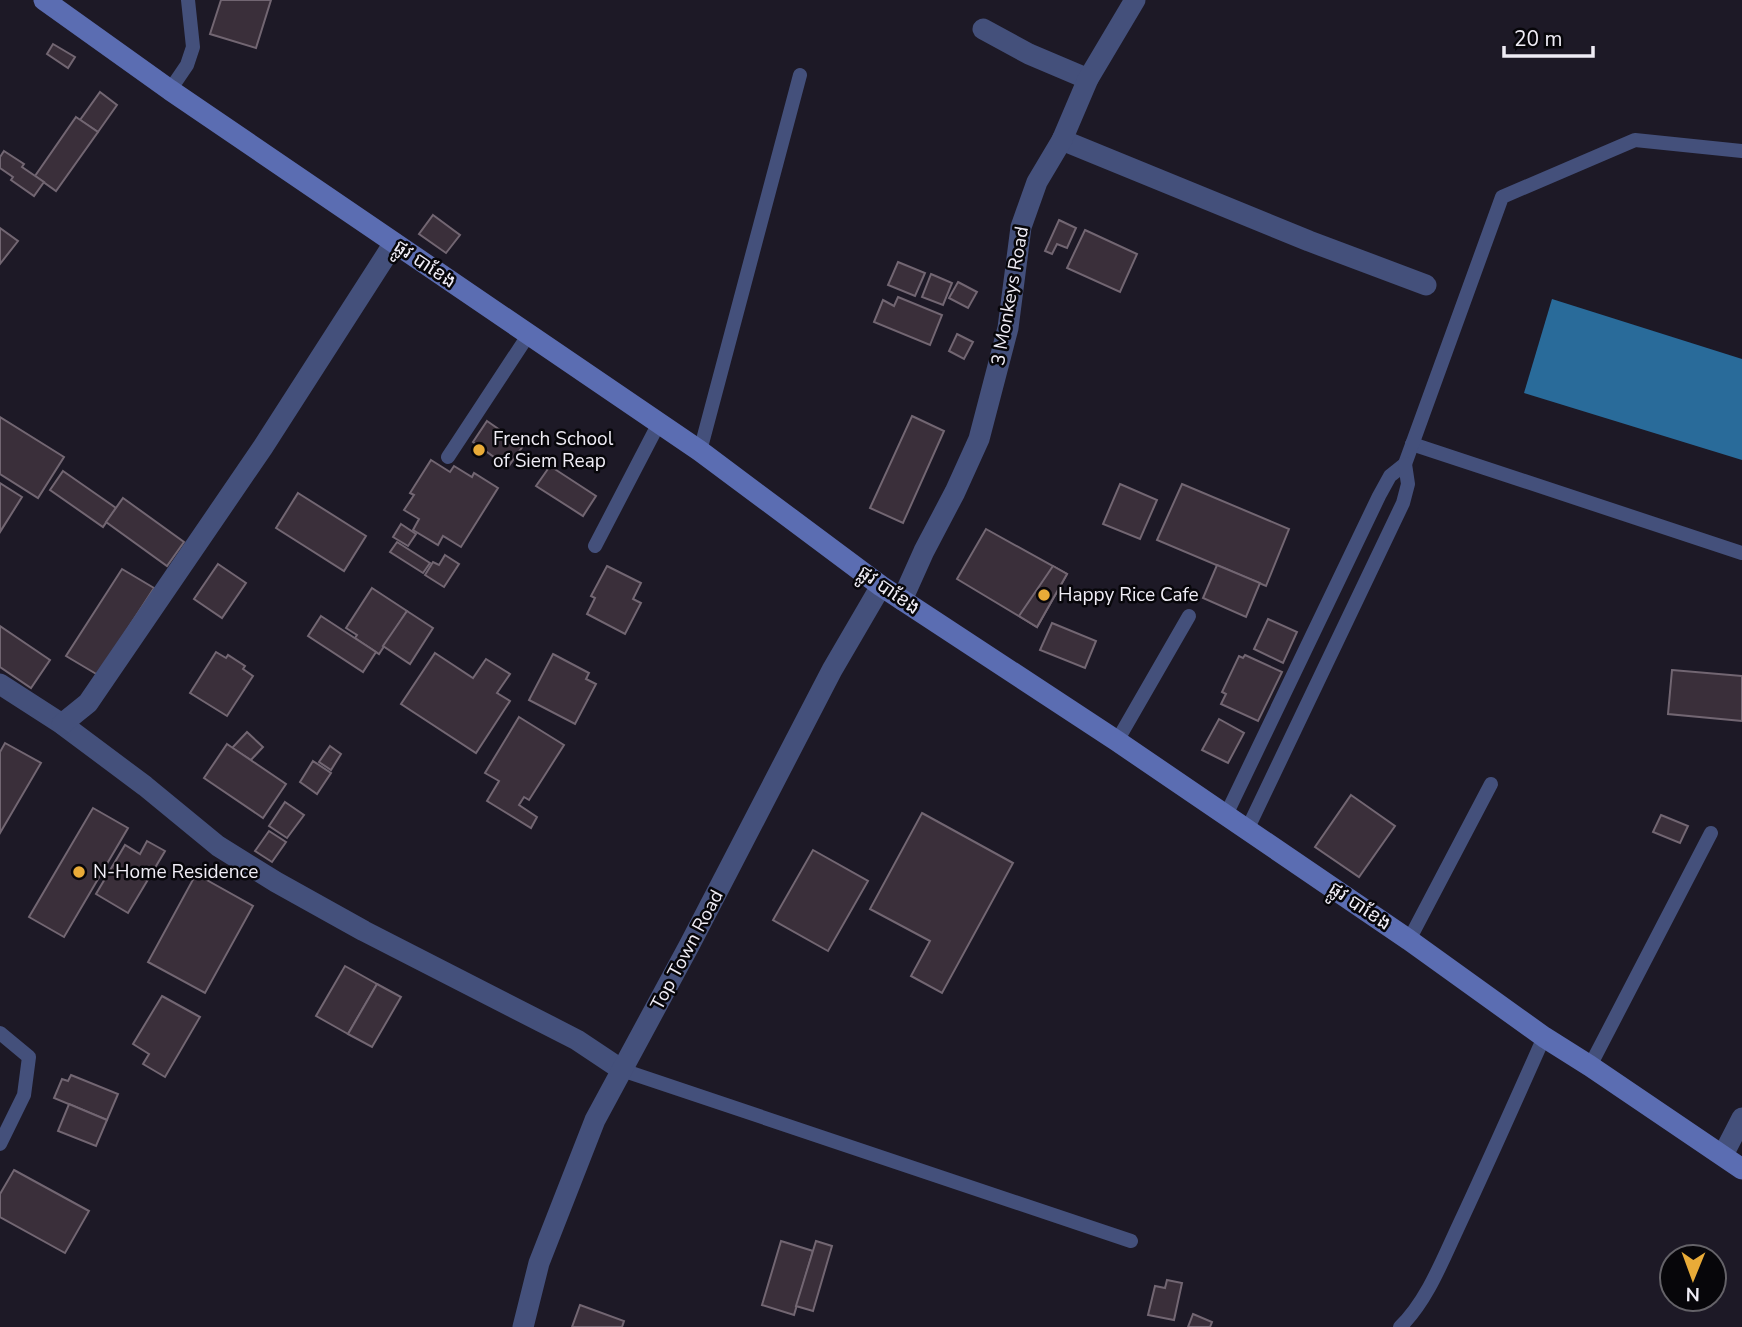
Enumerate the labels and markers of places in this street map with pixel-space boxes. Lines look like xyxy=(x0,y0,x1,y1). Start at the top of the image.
place label: French School of Siem Reap xyxy=(493,426,614,474)
marker: French School of Siem Reap xyxy=(471,442,487,458)
place label: Happy Rice Cafe xyxy=(1058,582,1199,608)
marker: Happy Rice Cafe xyxy=(1036,587,1052,603)
place label: N-Home Residence xyxy=(93,859,258,885)
marker: N-Home Residence xyxy=(71,864,87,880)

